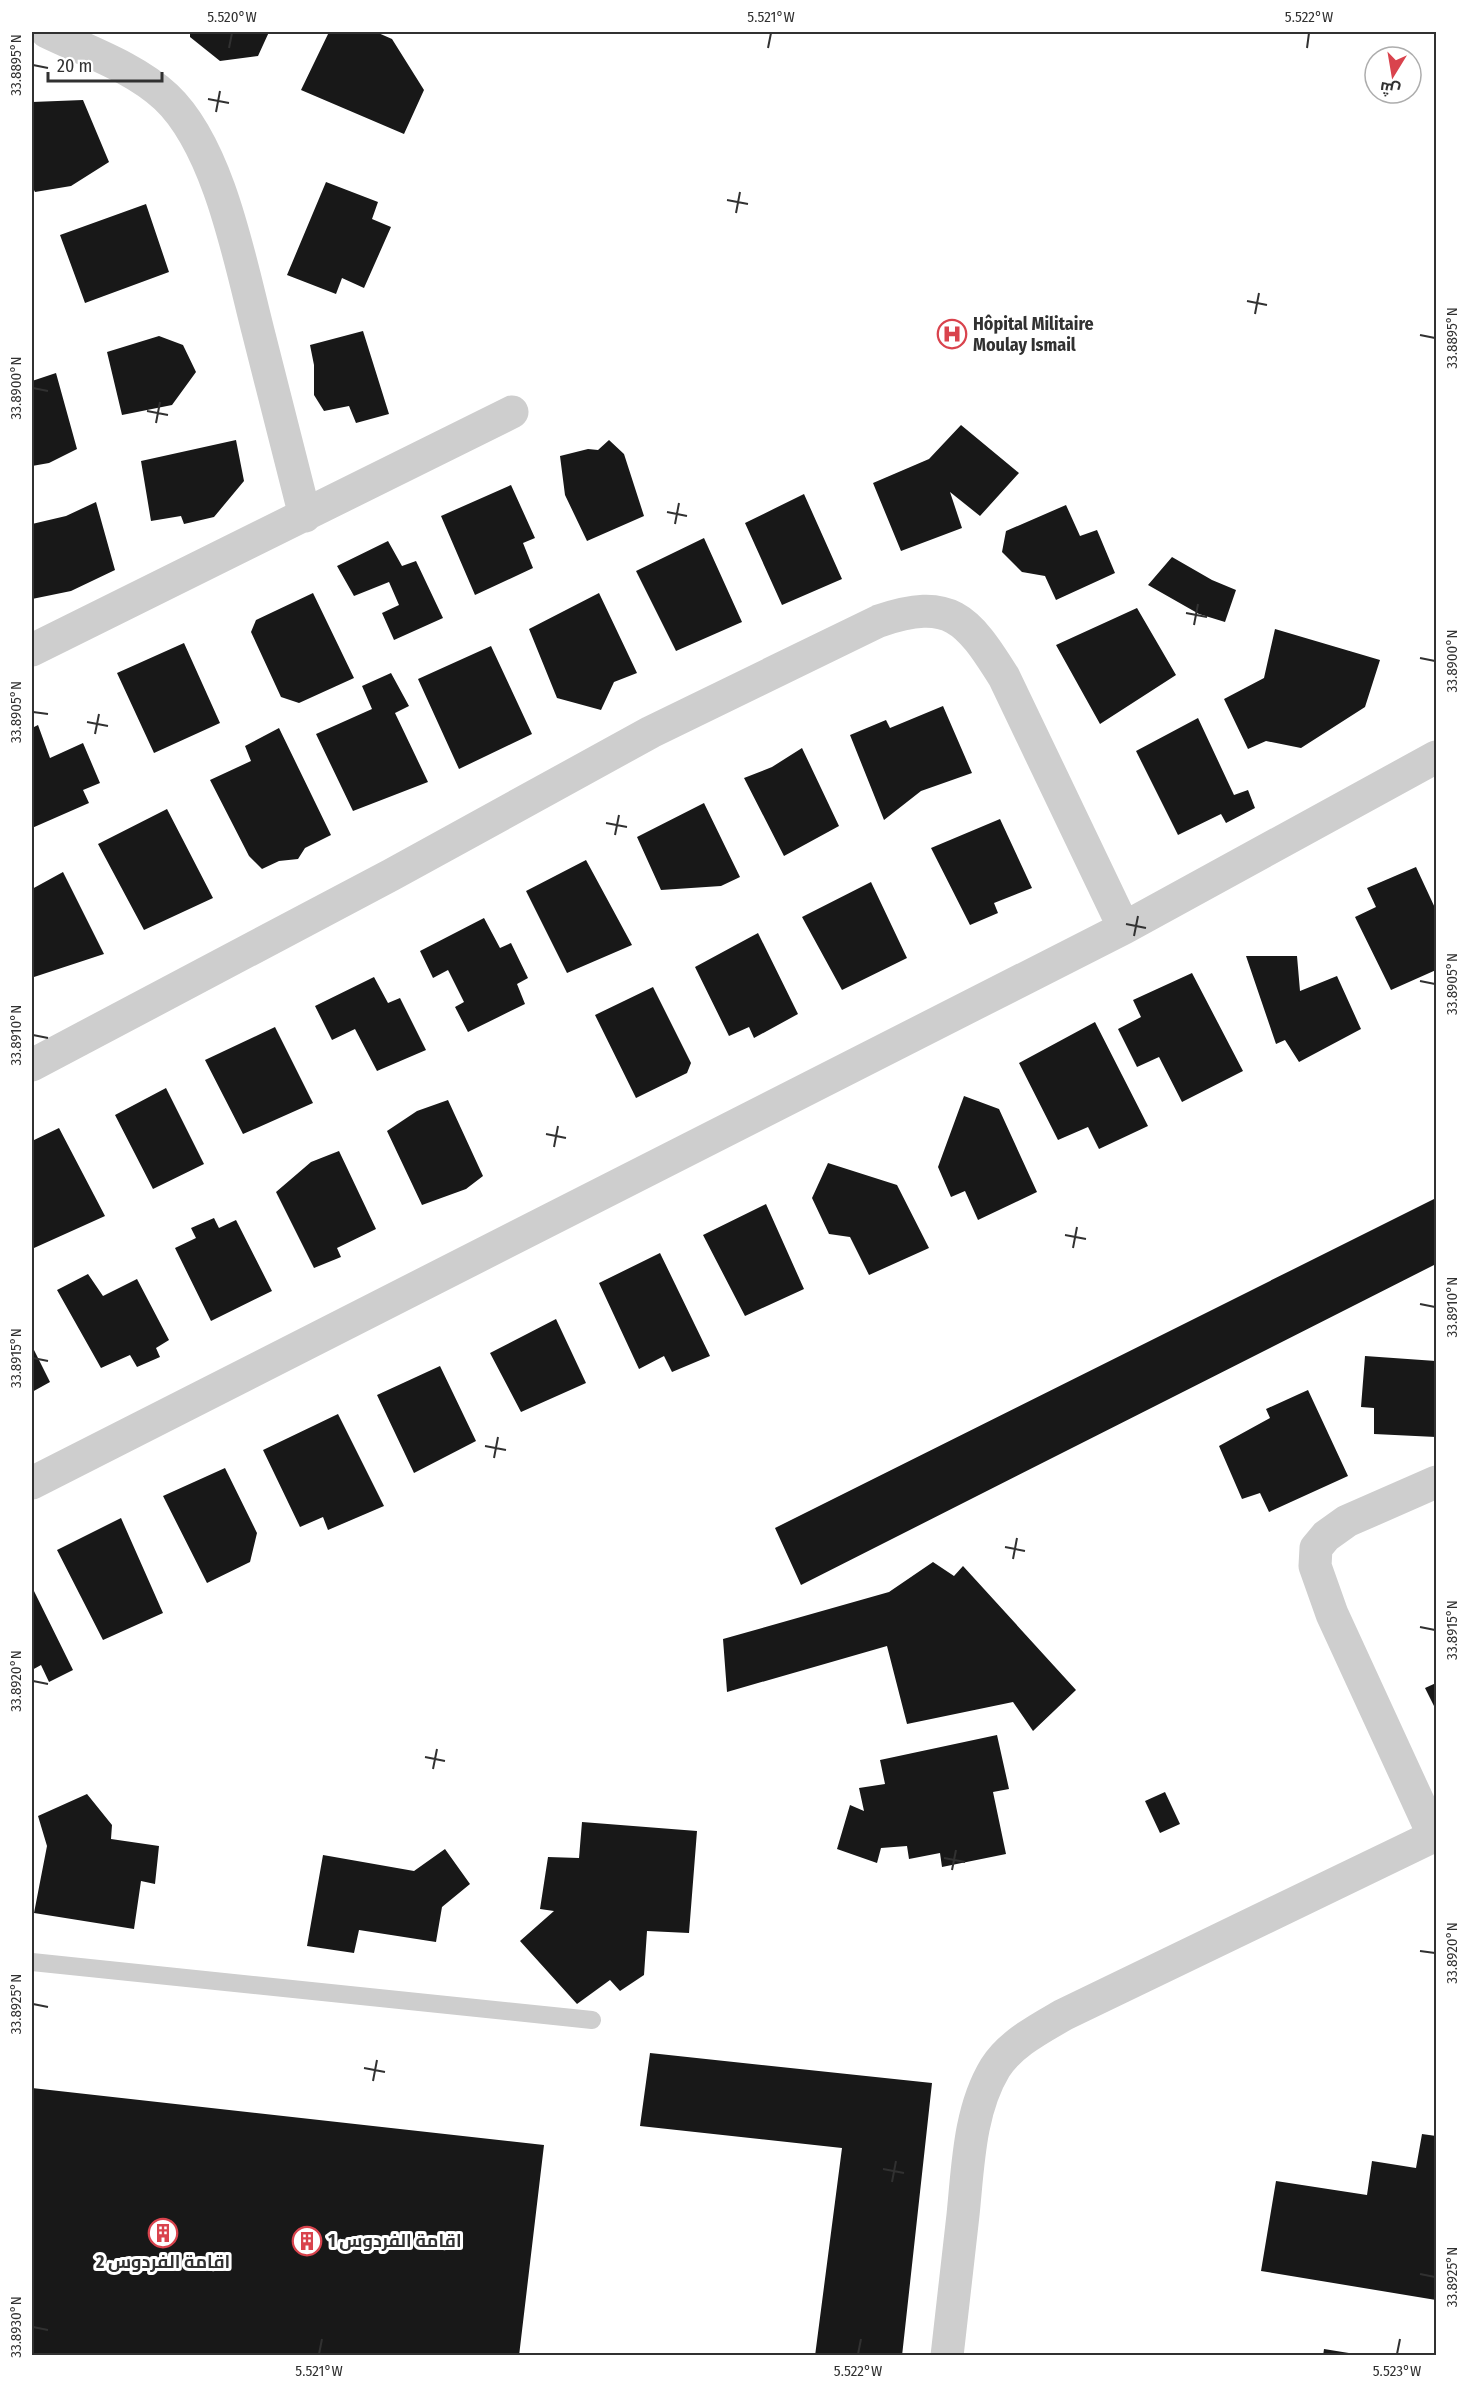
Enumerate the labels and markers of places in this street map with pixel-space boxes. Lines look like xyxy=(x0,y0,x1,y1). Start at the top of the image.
place label: Hôpital Militaire Moulay Ismail xyxy=(973,313,1094,356)
hospital icon: Hôpital Militaire Moulay Ismail xyxy=(936,318,968,350)
building icon: اقامة الفردوس 2 xyxy=(147,2217,179,2249)
building icon: اقامة الفردوس 1 xyxy=(291,2225,323,2257)
place label: اقامة الفردوس 1 xyxy=(328,2230,462,2252)
place label: اقامة الفردوس 2 xyxy=(95,2251,230,2273)

